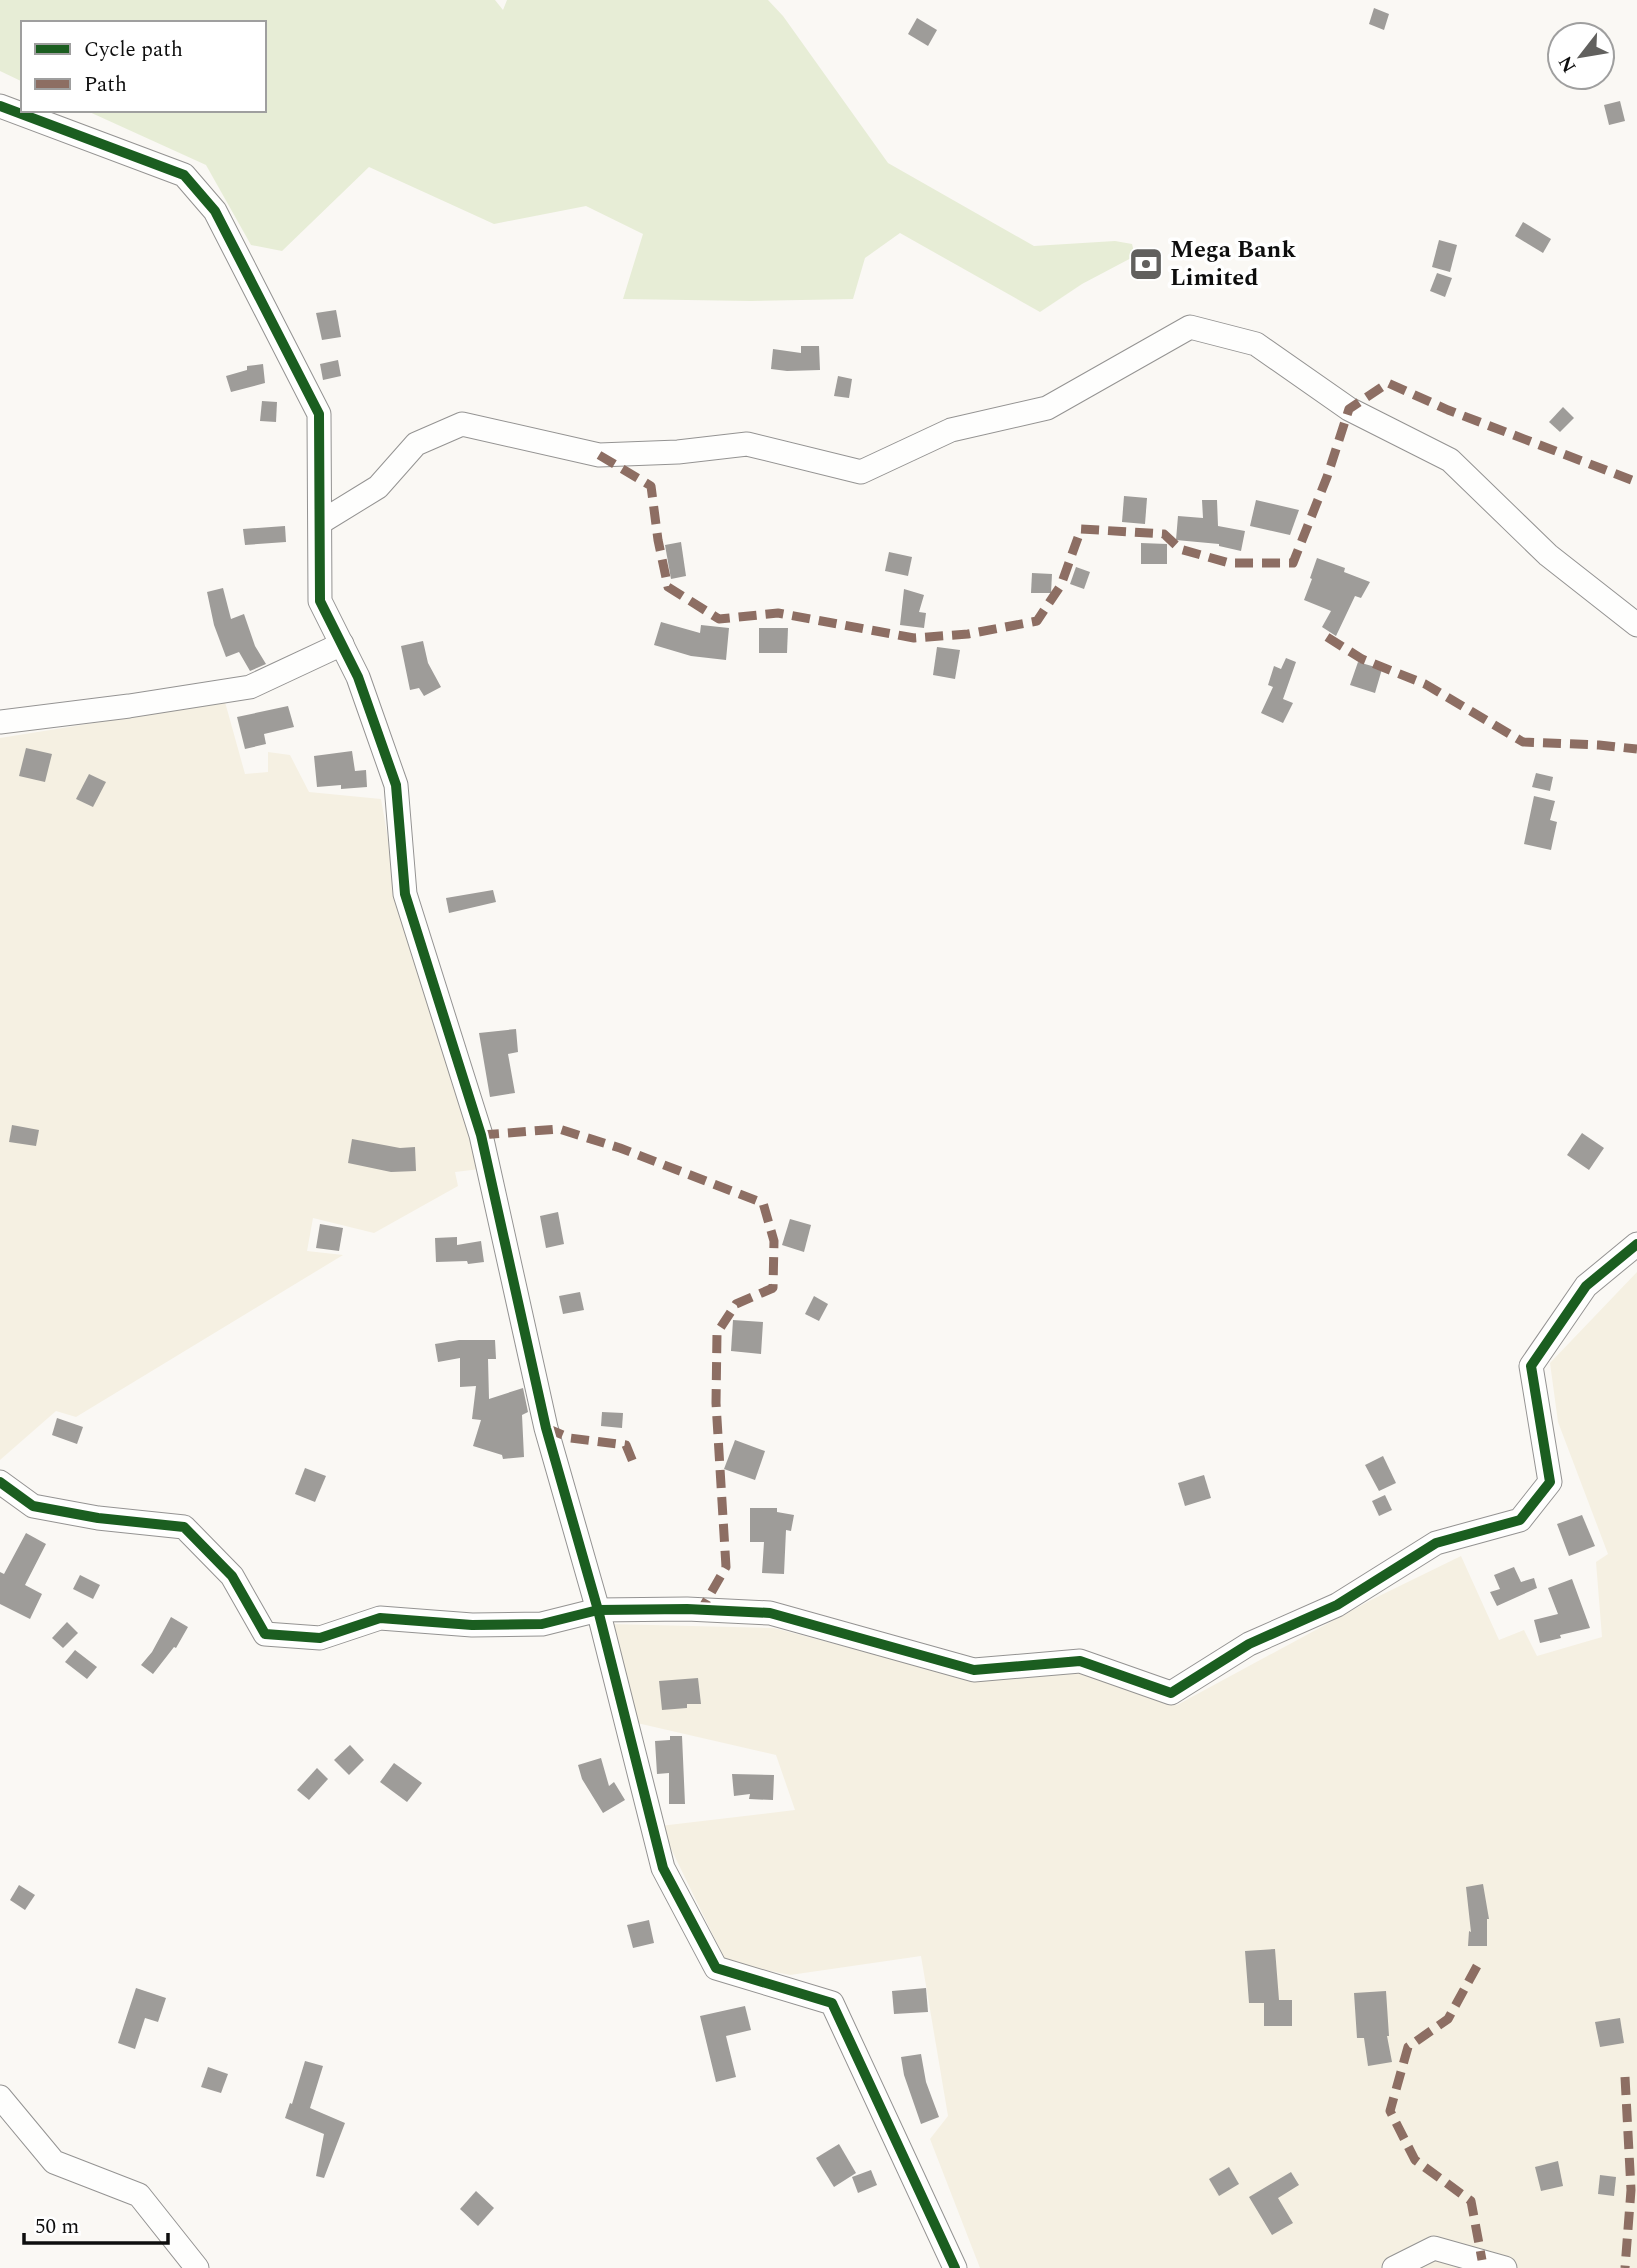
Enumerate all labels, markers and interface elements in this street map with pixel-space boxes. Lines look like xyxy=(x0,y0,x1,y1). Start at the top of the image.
legend xyxy=(21,21,266,112)
north arrow xyxy=(1546,21,1616,91)
text: Cycle path xyxy=(84,34,183,66)
text: N xyxy=(1551,50,1584,78)
text: Path xyxy=(84,69,127,101)
place label: Mega Bank Limited xyxy=(1170,232,1296,296)
bank icon: Mega Bank Limited xyxy=(1127,245,1165,283)
scale bar xyxy=(24,2202,168,2246)
text: 50 m xyxy=(35,2211,79,2243)

